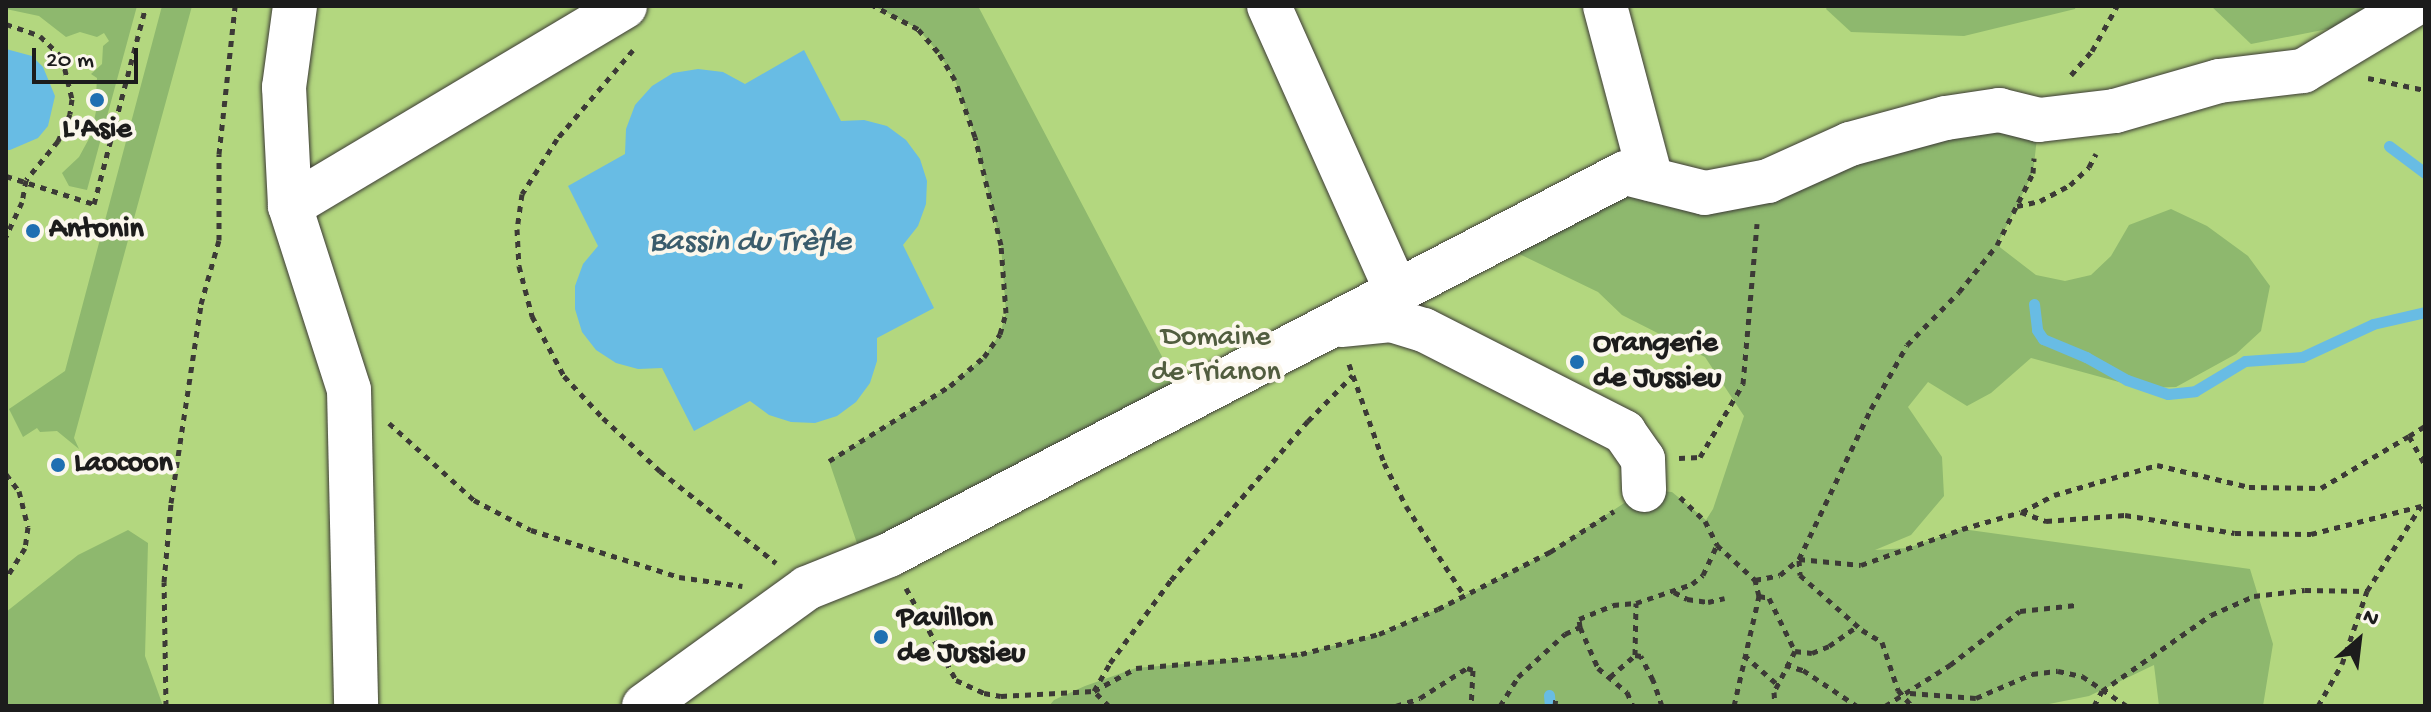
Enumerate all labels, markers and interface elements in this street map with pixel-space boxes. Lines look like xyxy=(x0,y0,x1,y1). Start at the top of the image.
scale bar xyxy=(36,32,142,82)
text: 20 m xyxy=(46,47,94,76)
marker: L'Asie xyxy=(88,91,106,109)
place label: L'Asie xyxy=(62,113,132,149)
place label: Antonin xyxy=(49,213,144,249)
marker: Antonin xyxy=(24,222,42,240)
water label: Bassin du Trèfle xyxy=(649,224,851,262)
park label: Domaine de Trianon xyxy=(1151,321,1281,392)
place label: Orangerie de Jussieu xyxy=(1593,327,1721,398)
marker: Orangerie de Jussieu xyxy=(1568,353,1586,371)
place label: Laocoon xyxy=(74,447,173,483)
marker: Laocoon xyxy=(49,456,67,474)
north arrow xyxy=(2319,600,2399,680)
place label: Pavillon de Jussieu xyxy=(897,602,1025,672)
text: N xyxy=(2358,604,2383,634)
marker: Pavillon de Jussieu xyxy=(872,628,890,646)

